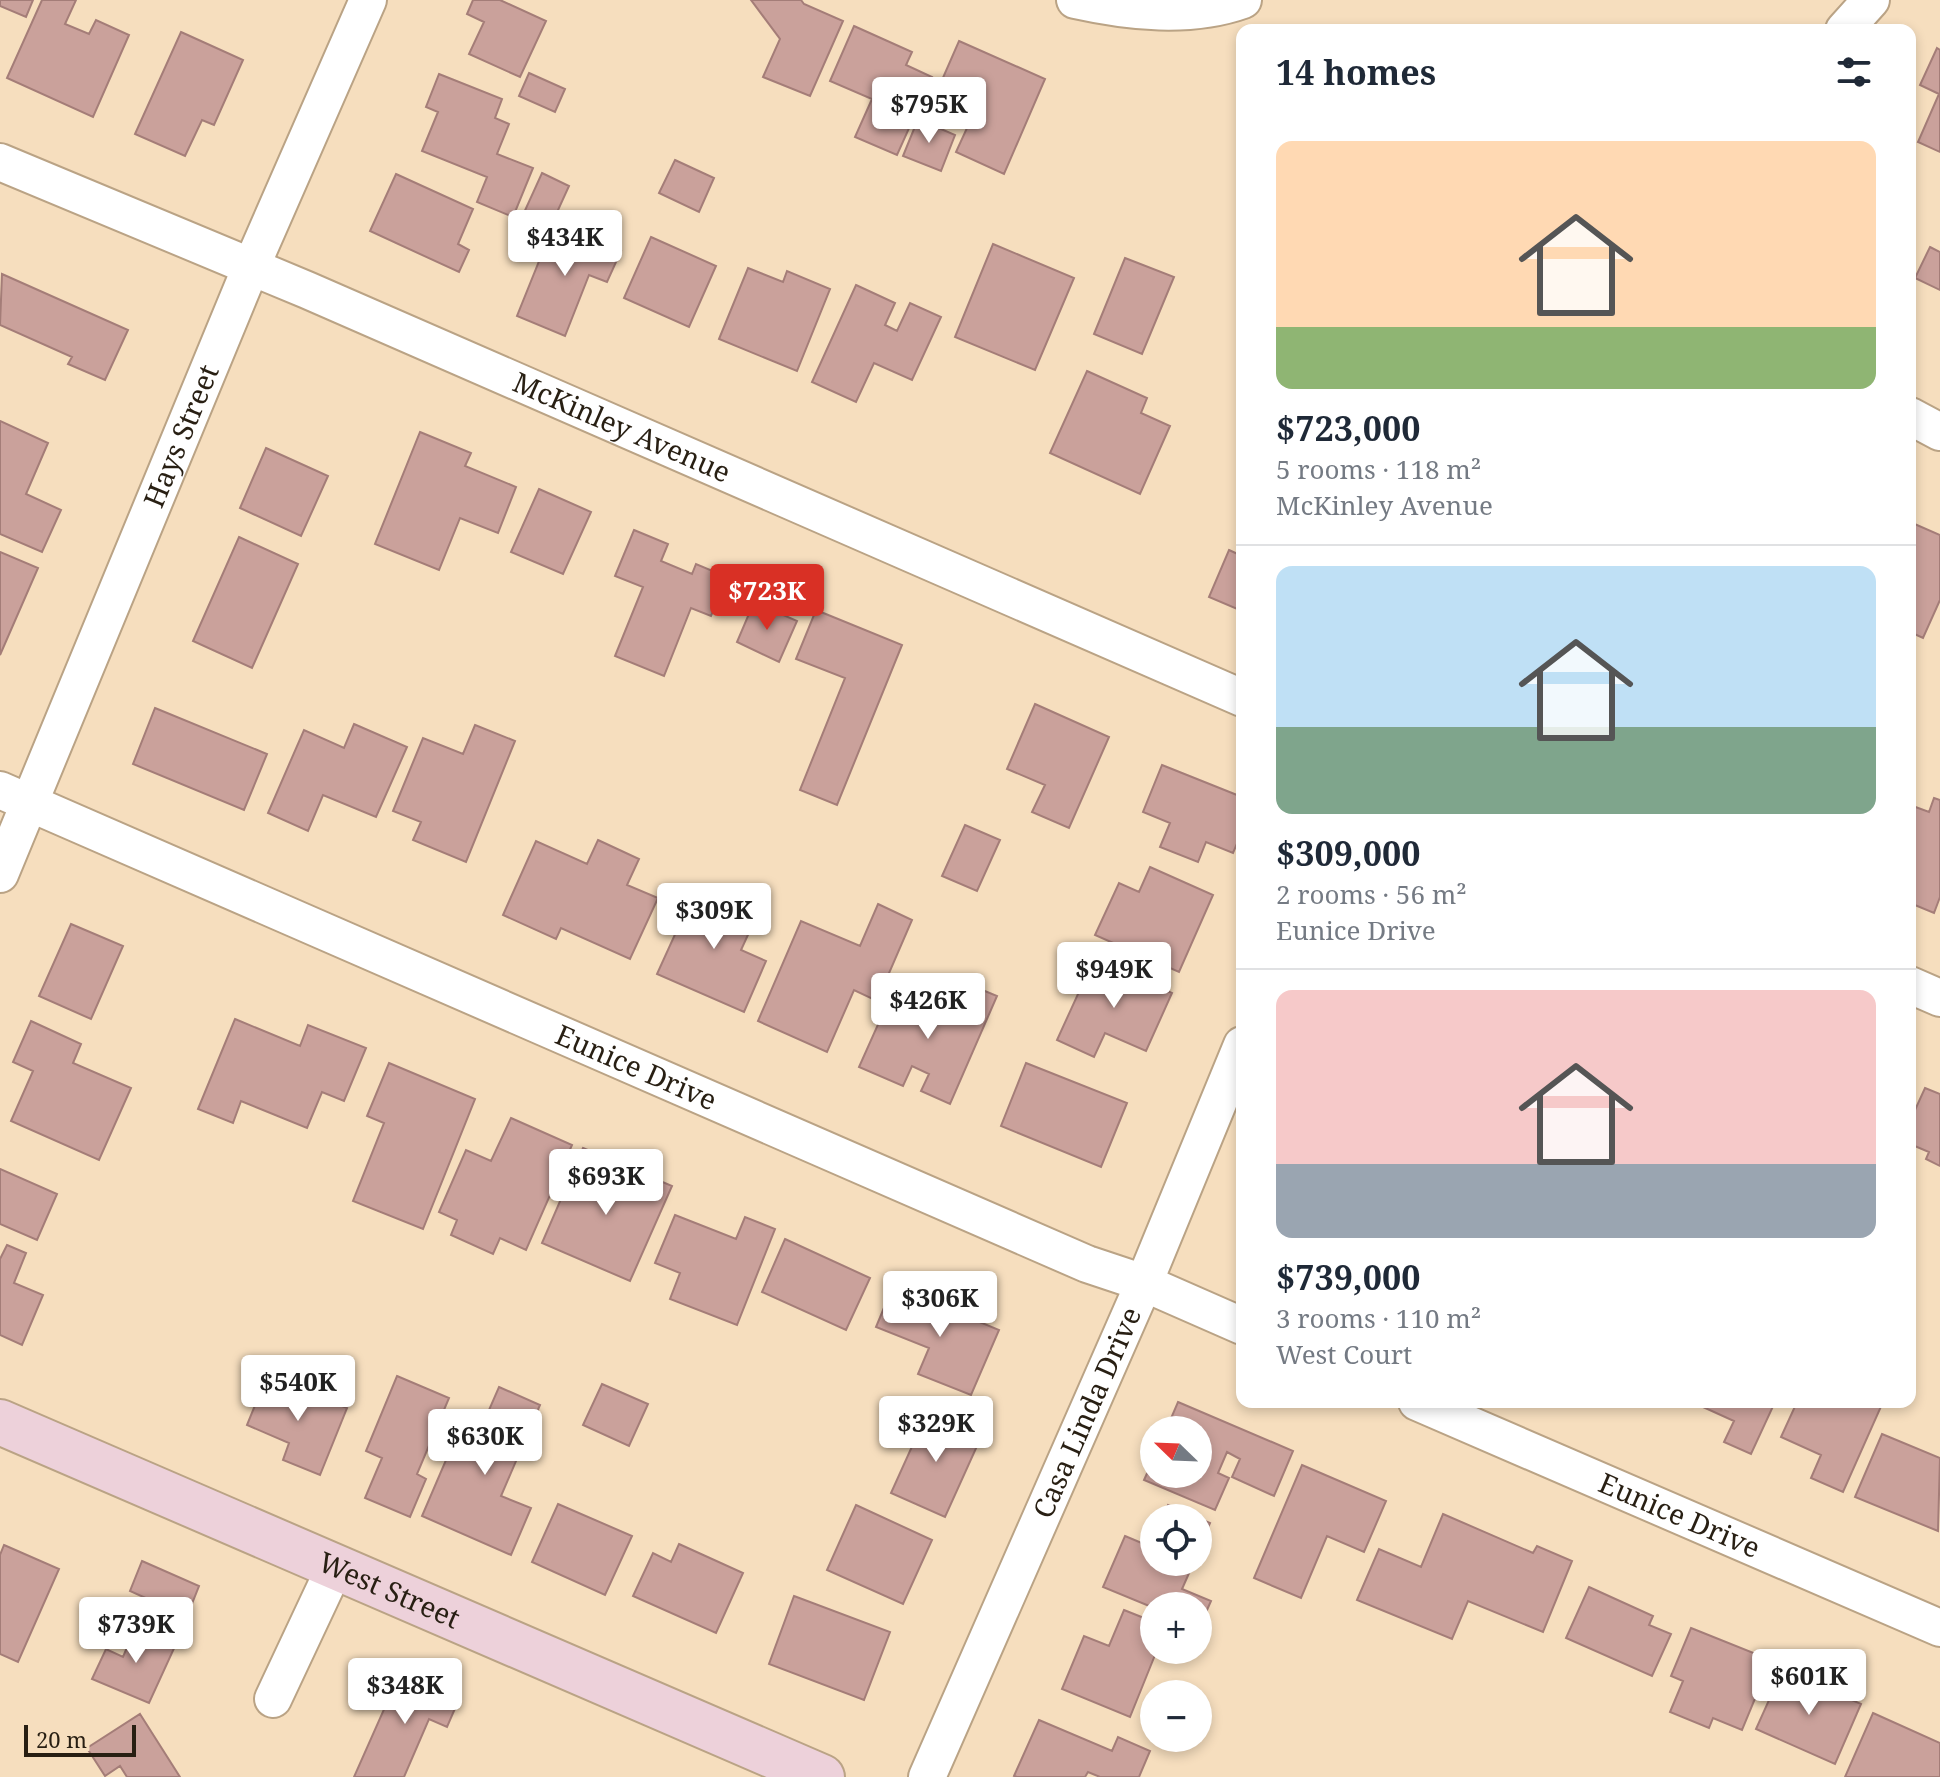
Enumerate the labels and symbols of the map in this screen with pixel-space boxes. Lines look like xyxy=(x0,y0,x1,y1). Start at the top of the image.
pin: $795K xyxy=(873,77,985,145)
pin: $434K xyxy=(509,210,621,278)
street label: Hays Street xyxy=(134,358,227,513)
street label: McKinley Avenue xyxy=(507,362,737,491)
pin: $723K xyxy=(711,564,823,632)
pin: $309K xyxy=(658,883,770,951)
pin: $949K xyxy=(1058,942,1170,1010)
pin: $426K xyxy=(872,973,984,1041)
street label: Eunice Drive xyxy=(550,1015,723,1118)
pin: $693K xyxy=(550,1149,662,1217)
pin: $306K xyxy=(884,1271,996,1339)
street label: Casa Linda Drive xyxy=(1023,1301,1149,1524)
pin: $540K xyxy=(242,1355,354,1423)
pin: $329K xyxy=(880,1396,992,1464)
pin: $630K xyxy=(429,1409,541,1477)
north arrow xyxy=(1140,1416,1212,1488)
street label: Eunice Drive xyxy=(1593,1463,1766,1566)
street label: West Street xyxy=(313,1542,466,1637)
pin: $739K xyxy=(80,1597,192,1665)
pin: $601K xyxy=(1753,1649,1865,1717)
pin: $348K xyxy=(349,1658,461,1726)
scale bar xyxy=(24,1721,136,1757)

